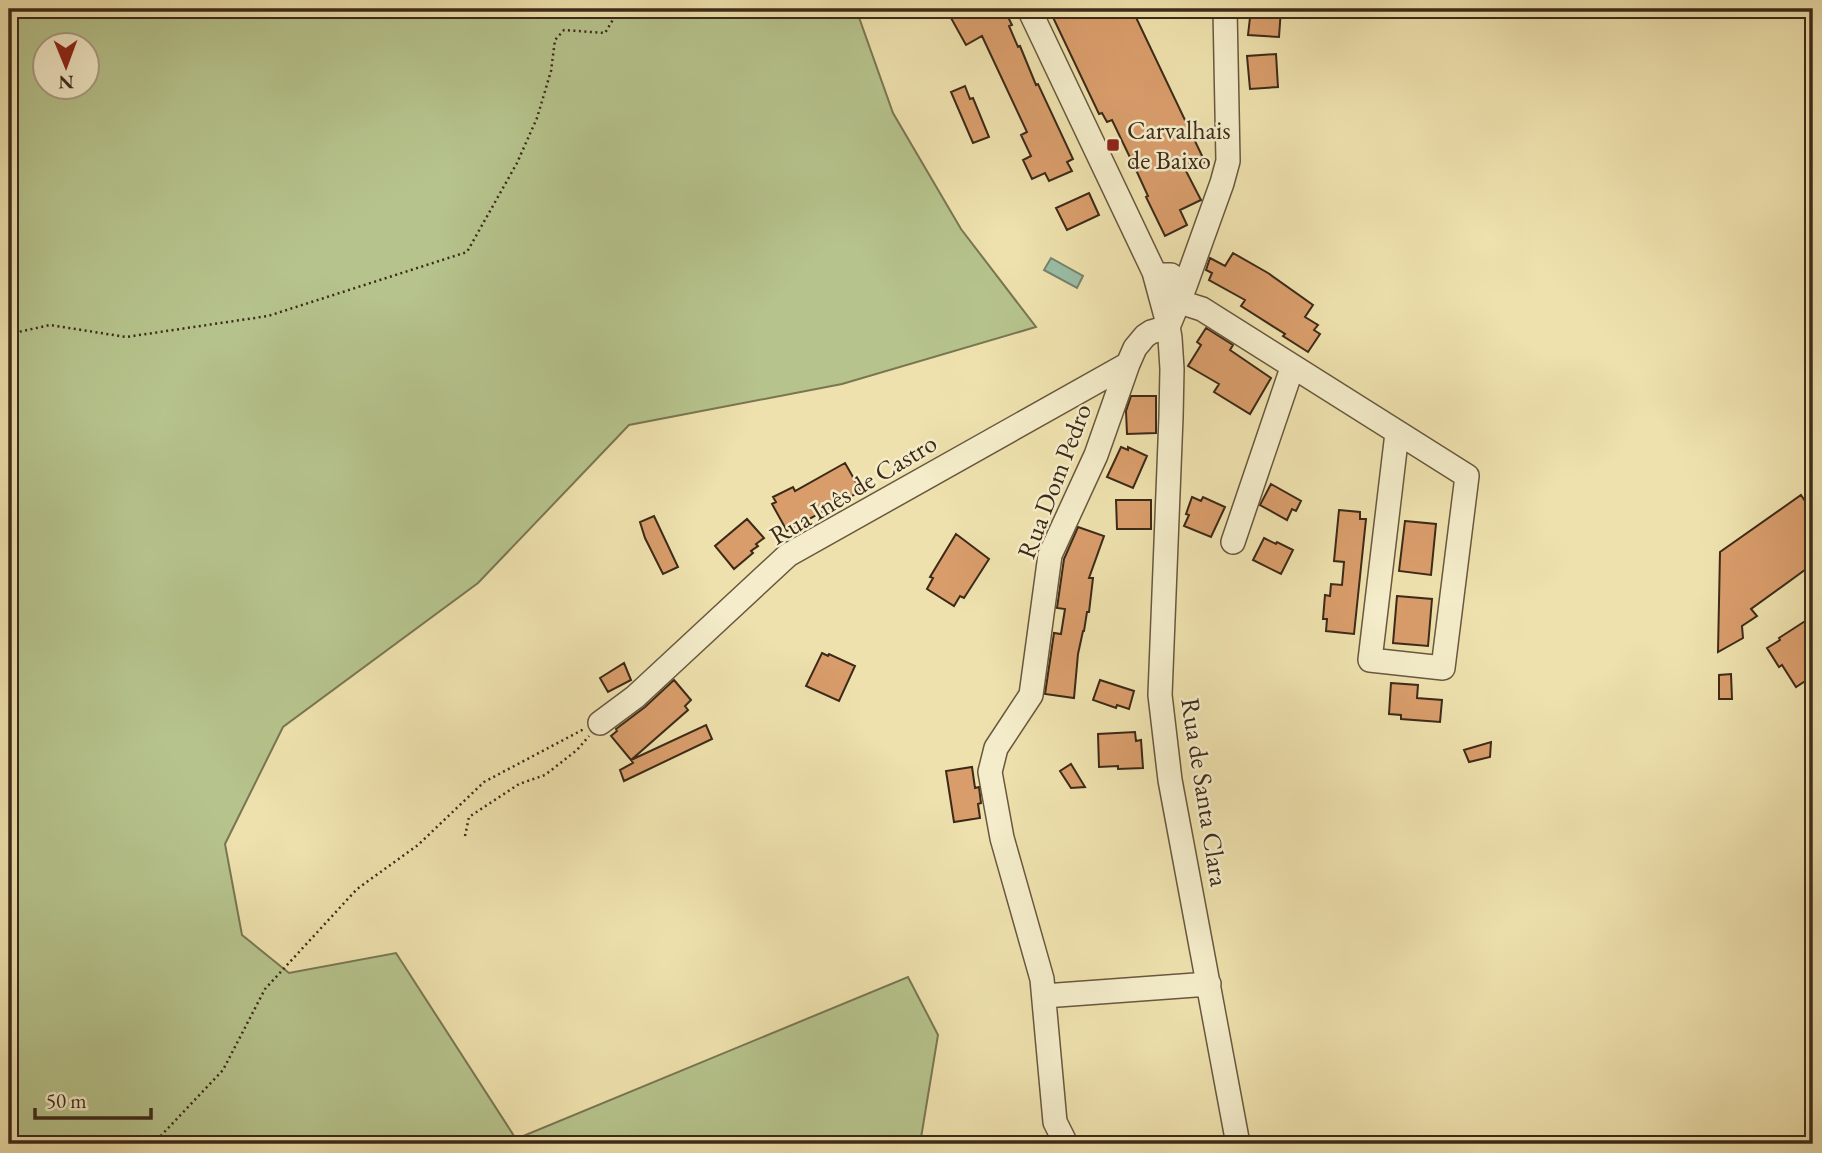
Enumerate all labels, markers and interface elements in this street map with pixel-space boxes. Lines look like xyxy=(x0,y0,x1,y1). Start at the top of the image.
north arrow xyxy=(32,32,102,102)
text: N xyxy=(58,70,74,95)
place label: Carvalhais de Baixo xyxy=(1127,113,1231,177)
marker: Carvalhais de Baixo xyxy=(1105,137,1121,153)
street label: Rua Dom Pedro xyxy=(1009,399,1099,563)
street label: Rua Inês de Castro xyxy=(763,426,943,552)
street label: Rua de Santa Clara xyxy=(1173,695,1237,889)
scale bar xyxy=(35,1076,150,1120)
text: 50 m xyxy=(46,1087,87,1114)

